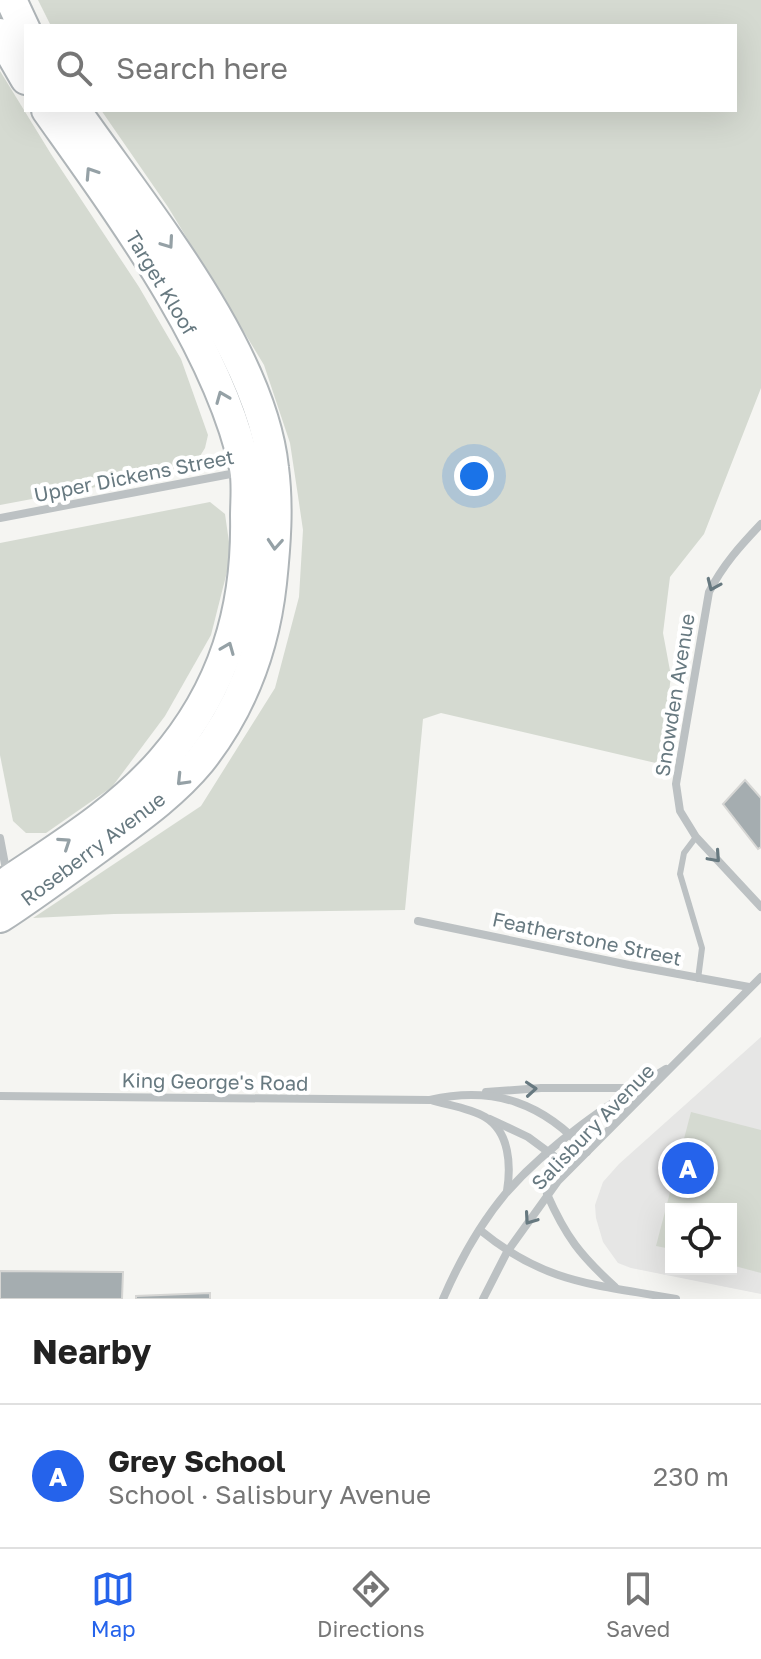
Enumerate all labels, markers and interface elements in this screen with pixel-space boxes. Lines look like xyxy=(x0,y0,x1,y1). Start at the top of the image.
search box xyxy=(24,24,737,112)
icon: search xyxy=(52,46,96,90)
text: Search here xyxy=(116,50,288,86)
one-way arrow xyxy=(86,167,101,182)
street label: Target Kloof xyxy=(121,226,202,339)
one-way arrow xyxy=(158,234,173,248)
one-way arrow xyxy=(215,391,232,405)
street label: Upper Dickens Street xyxy=(32,444,236,506)
your location xyxy=(454,456,494,496)
one-way arrow xyxy=(267,538,284,551)
one-way arrow xyxy=(707,577,723,591)
street label: Snowden Avenue xyxy=(649,612,699,778)
one-way arrow xyxy=(219,642,235,656)
one-way arrow xyxy=(176,771,191,785)
street label: Roseberry Avenue xyxy=(15,786,169,910)
one-way arrow xyxy=(56,838,70,853)
one-way arrow xyxy=(705,848,719,863)
street label: Featherstone Street xyxy=(490,906,684,970)
street label: Salisbury Avenue xyxy=(526,1058,659,1194)
street label: King George's Road xyxy=(121,1067,309,1095)
one-way arrow xyxy=(525,1080,538,1097)
pin: A xyxy=(662,1138,714,1198)
map controls xyxy=(665,1203,737,1275)
button: locate xyxy=(665,1203,737,1275)
one-way arrow xyxy=(525,1210,540,1224)
text: Nearby xyxy=(32,1331,152,1371)
text: Grey School xyxy=(108,1443,285,1479)
text: A xyxy=(49,1461,67,1492)
text: 230 m xyxy=(653,1461,729,1492)
text: School · Salisbury Avenue xyxy=(108,1479,431,1510)
tab: Map xyxy=(91,1567,136,1642)
tab: Directions xyxy=(317,1567,425,1642)
tab: Saved xyxy=(606,1567,670,1642)

